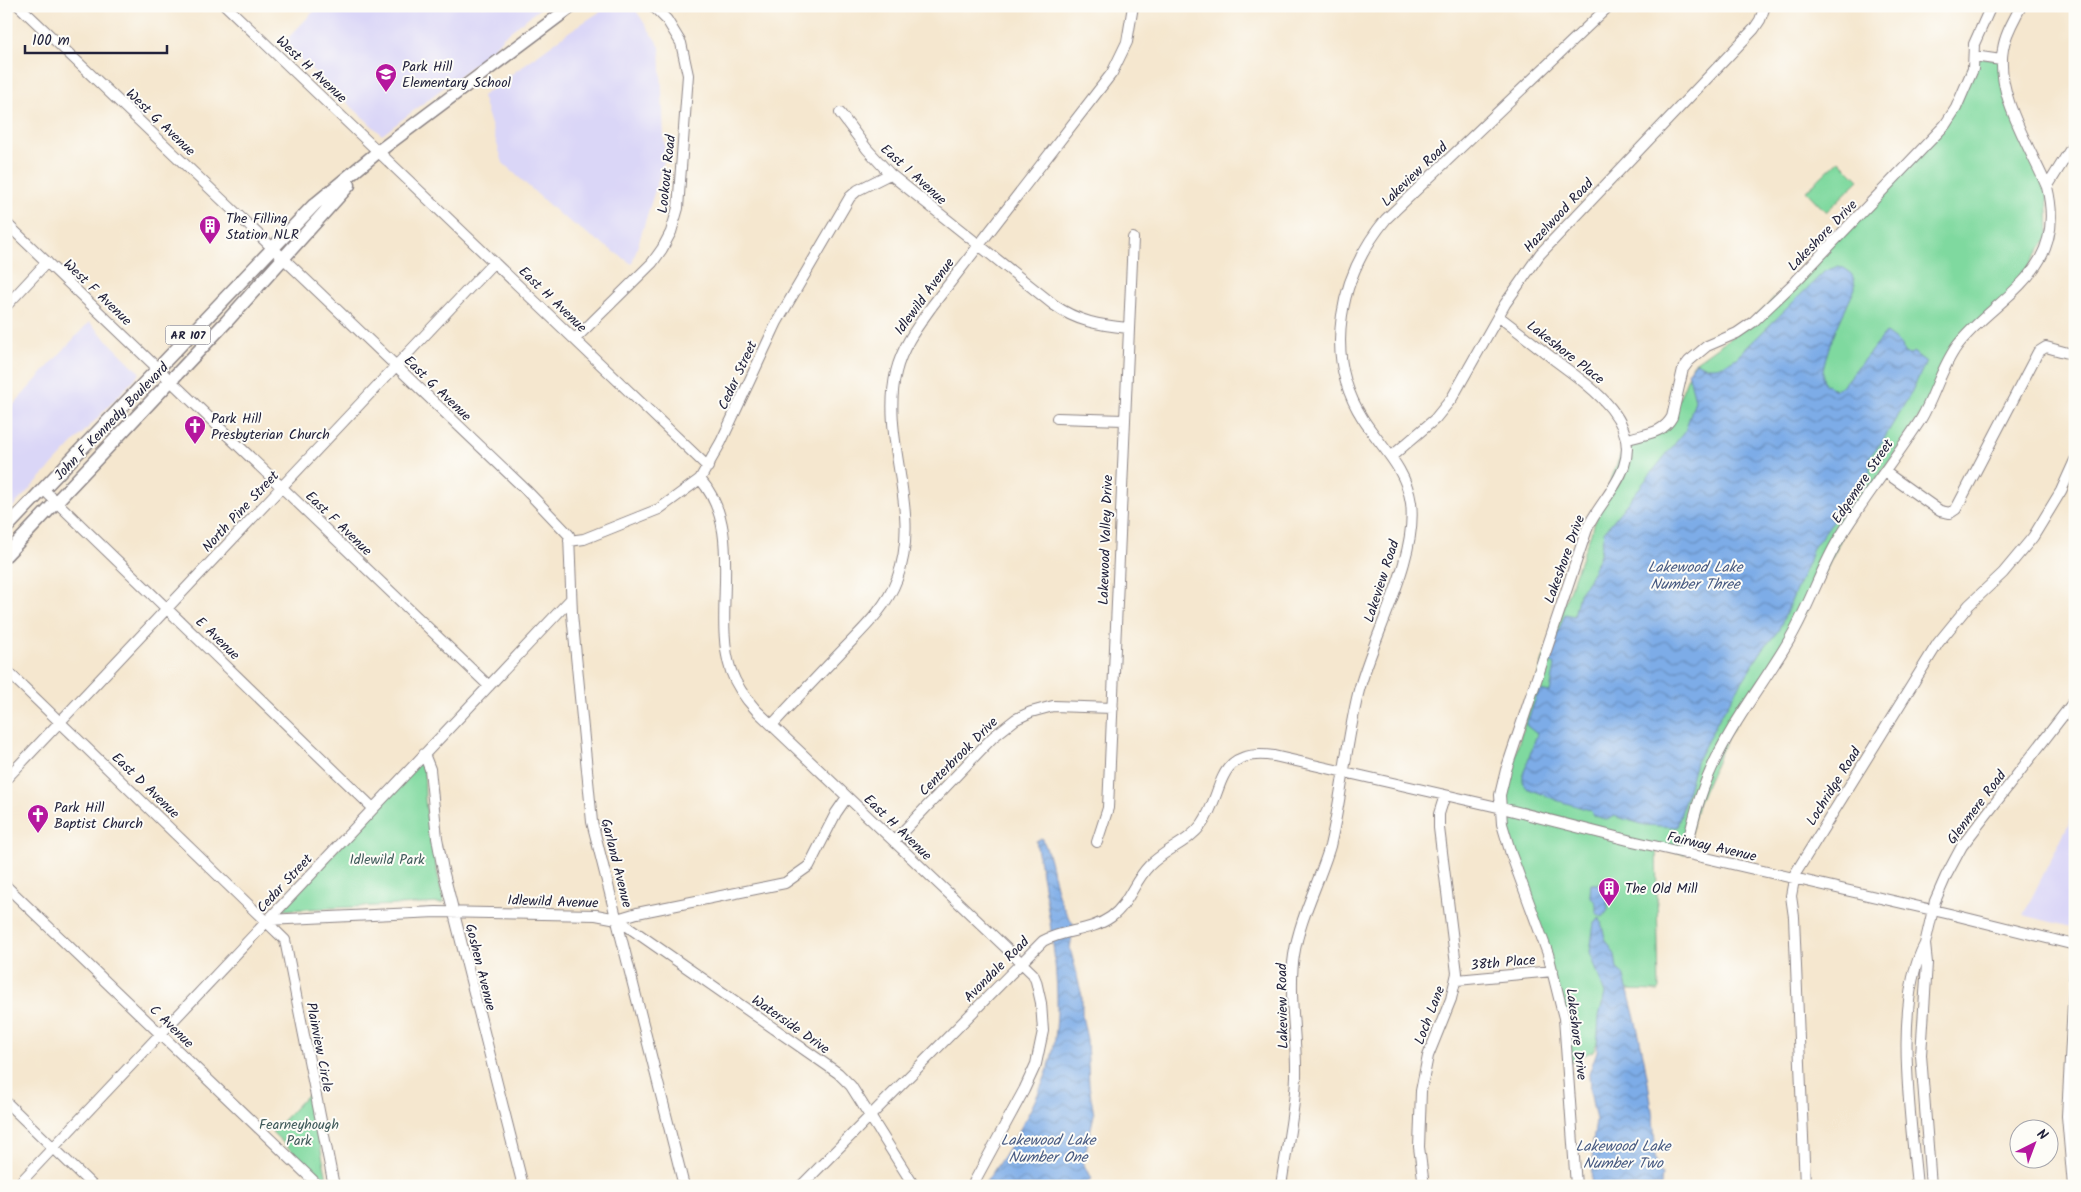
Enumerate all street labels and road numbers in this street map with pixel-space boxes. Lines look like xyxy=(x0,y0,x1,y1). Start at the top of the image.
street label: West H Avenue xyxy=(271,31,352,109)
street label: West G Avenue xyxy=(120,84,201,162)
street label: Lookout Road xyxy=(652,133,682,215)
street label: Lakeview Road xyxy=(1376,136,1454,212)
street label: East I Avenue xyxy=(875,139,952,211)
street label: Hazelwood Road xyxy=(1518,173,1600,258)
street label: Lakeshore Drive xyxy=(1783,194,1863,277)
street label: Idlewild Avenue xyxy=(889,253,961,340)
street label: West F Avenue xyxy=(58,254,137,332)
street label: East H Avenue xyxy=(513,261,592,339)
street label: Lakeshore Place xyxy=(1522,315,1610,391)
road number: AR 107 xyxy=(166,326,210,344)
street label: Cedar Street xyxy=(712,337,764,414)
street label: East G Avenue xyxy=(398,351,477,427)
street label: John F Kennedy Boulevard xyxy=(49,357,175,486)
street label: Edgemere Street xyxy=(1826,434,1900,528)
street label: North Pine Street xyxy=(197,465,285,558)
street label: Lakewood Valley Drive xyxy=(1093,474,1119,606)
street label: East F Avenue xyxy=(300,486,377,562)
street label: Lakeshore Drive xyxy=(1539,511,1591,607)
street label: Lakeview Road xyxy=(1358,536,1406,625)
street label: E Avenue xyxy=(190,612,245,666)
street label: Centerbrook Drive xyxy=(914,711,1004,801)
street label: Lochridge Road xyxy=(1801,742,1867,830)
street label: East D Avenue xyxy=(106,747,185,825)
street label: Glenmere Road xyxy=(1942,765,2013,849)
street label: East H Avenue xyxy=(858,789,937,867)
street label: Garland Avenue xyxy=(594,816,638,911)
street label: Fairway Avenue xyxy=(1665,826,1759,868)
street label: Cedar Street xyxy=(251,849,318,918)
street label: Idlewild Avenue xyxy=(507,889,600,915)
street label: Goshen Avenue xyxy=(459,921,502,1014)
street label: Avondale Road xyxy=(959,931,1035,1008)
street label: 38th Place xyxy=(1470,949,1537,977)
street label: Lakeview Road xyxy=(1271,962,1295,1049)
street label: Loch Lane xyxy=(1409,982,1451,1048)
street label: Lakeshore Drive xyxy=(1559,987,1593,1082)
street label: Waterside Drive xyxy=(747,990,835,1060)
street label: C Avenue xyxy=(144,1000,199,1054)
street label: Plainview Circle xyxy=(300,1000,339,1095)

